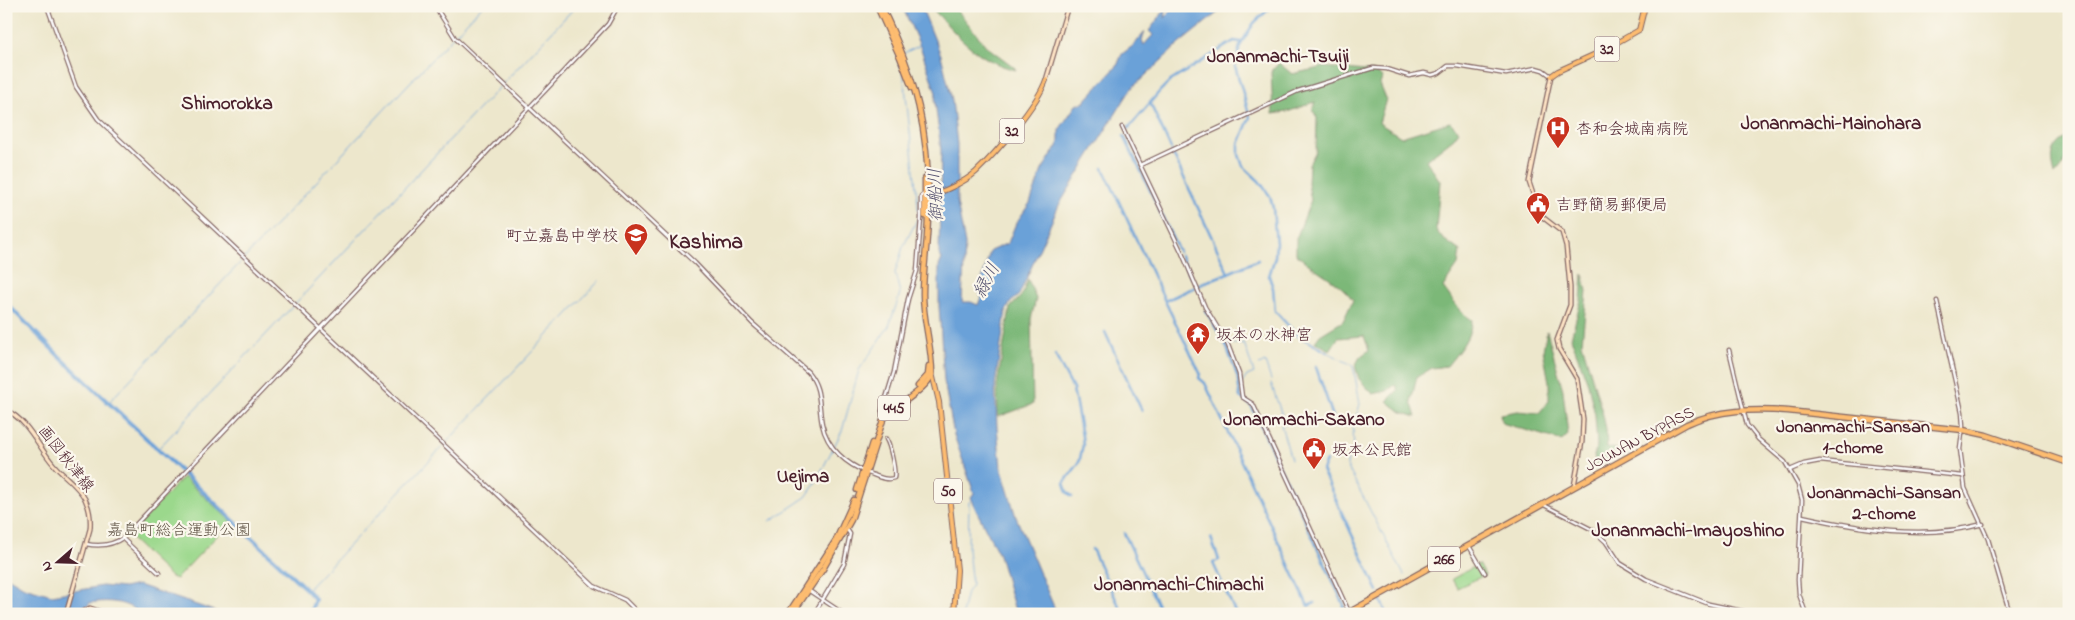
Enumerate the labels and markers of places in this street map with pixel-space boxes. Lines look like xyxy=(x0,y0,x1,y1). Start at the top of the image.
hospital icon: 杏和会城南病院 xyxy=(1545,115,1571,149)
place label: 杏和会城南病院 xyxy=(1576,118,1688,142)
public building icon: 吉野簡易郵便局 xyxy=(1525,191,1551,225)
place label: 吉野簡易郵便局 xyxy=(1556,194,1668,218)
school or university icon: 町立嘉島中学校 xyxy=(623,222,649,256)
place label: 町立嘉島中学校 xyxy=(506,225,618,249)
temple icon: 坂本の水神宮 xyxy=(1185,321,1211,355)
place label: 坂本の水神宮 xyxy=(1216,324,1312,348)
public building icon: 坂本公民館 xyxy=(1301,436,1327,470)
place label: 坂本公民館 xyxy=(1332,439,1412,463)

